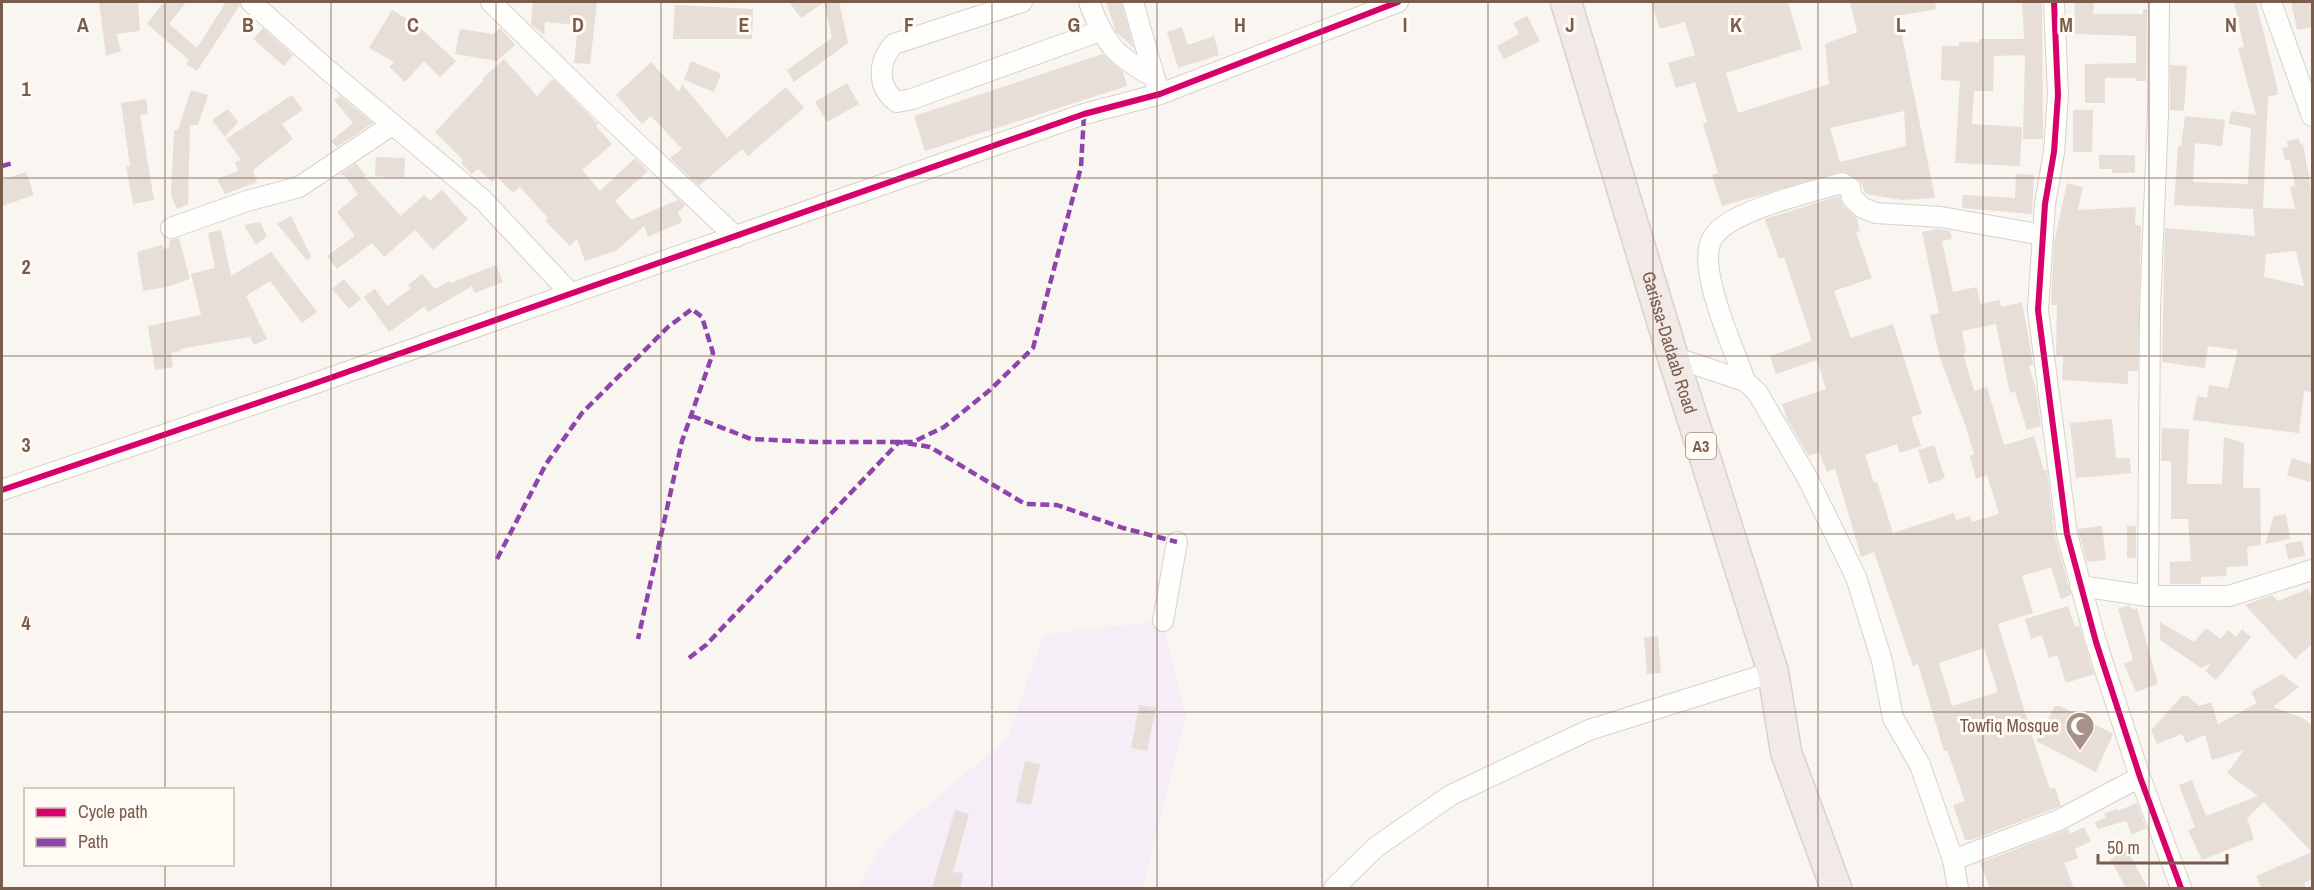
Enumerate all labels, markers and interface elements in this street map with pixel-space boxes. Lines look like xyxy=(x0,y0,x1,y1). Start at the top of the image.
text: A xyxy=(77,11,89,38)
text: B xyxy=(242,11,254,38)
text: C xyxy=(407,11,419,38)
text: D xyxy=(572,11,584,38)
text: E xyxy=(739,11,750,38)
text: F xyxy=(904,11,914,38)
text: G xyxy=(1068,11,1080,38)
text: H xyxy=(1234,11,1246,38)
text: I xyxy=(1403,11,1407,38)
text: J xyxy=(1565,11,1575,38)
text: K xyxy=(1730,11,1742,38)
text: L xyxy=(1896,11,1906,38)
text: M xyxy=(2059,11,2073,38)
text: N xyxy=(2225,11,2237,38)
text: 1 xyxy=(21,75,31,102)
text: 2 xyxy=(21,253,31,280)
street label: Garissa-Dadaab Road xyxy=(1636,268,1703,417)
text: 3 xyxy=(21,431,31,458)
road number: A3 xyxy=(1686,433,1716,459)
text: 4 xyxy=(21,609,31,636)
mosque icon: Towfiq Mosque xyxy=(2064,710,2096,752)
place label: Towfiq Mosque xyxy=(1960,713,2059,738)
legend xyxy=(24,788,234,866)
text: Cycle path xyxy=(78,799,148,824)
scale bar xyxy=(2098,827,2227,865)
text: Path xyxy=(78,829,108,854)
text: 50 m xyxy=(2107,835,2140,860)

